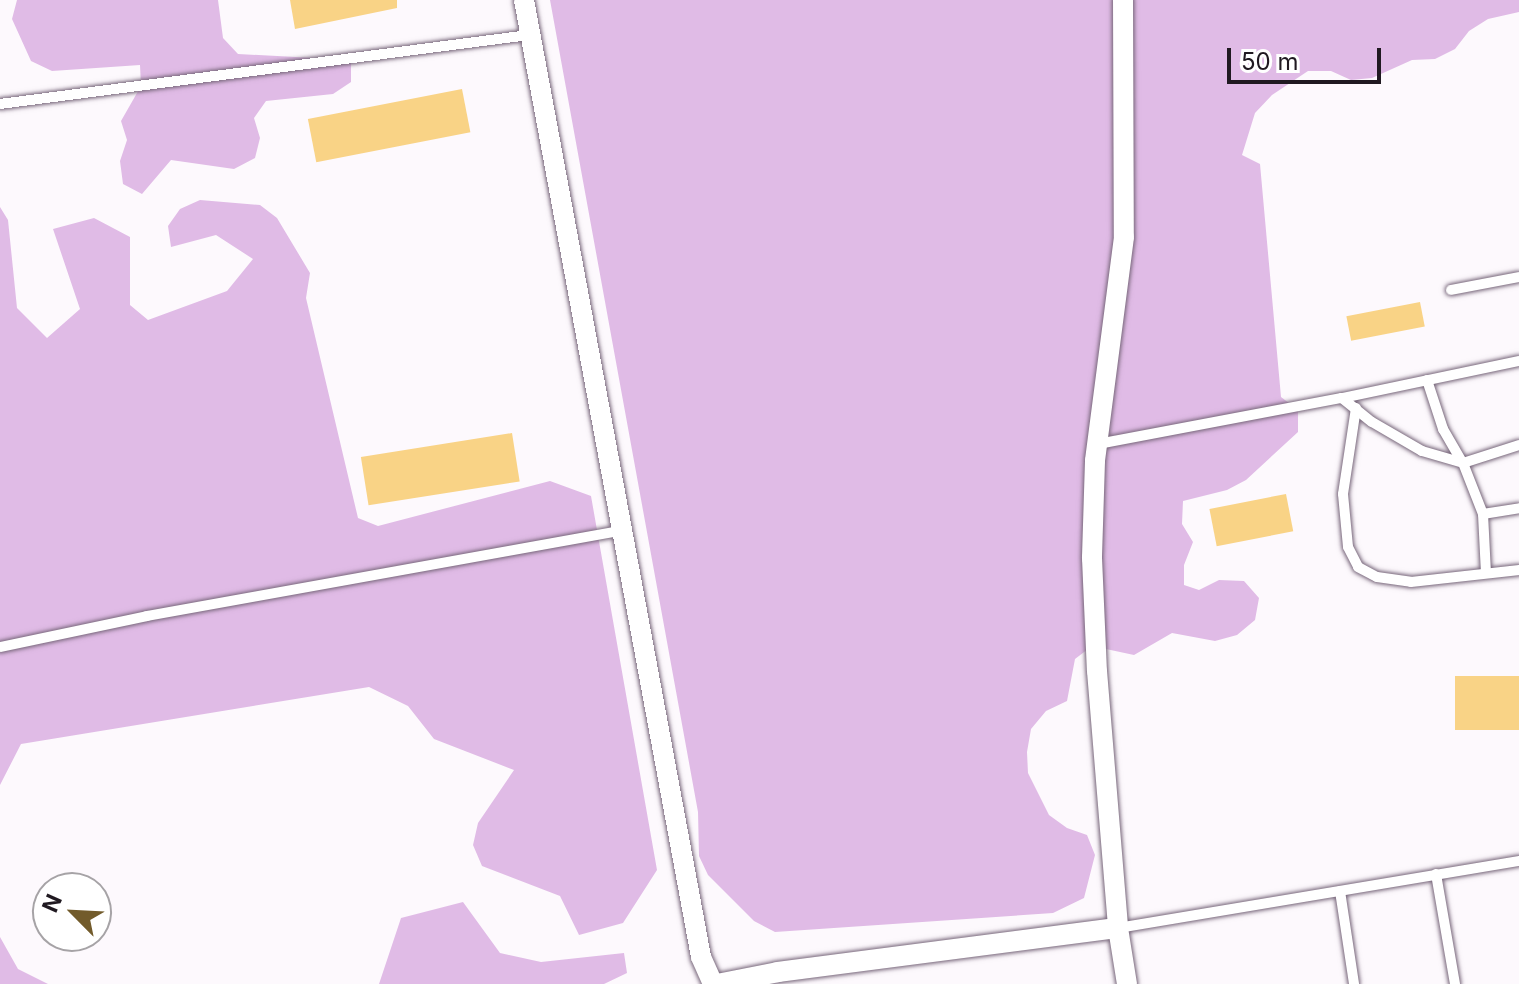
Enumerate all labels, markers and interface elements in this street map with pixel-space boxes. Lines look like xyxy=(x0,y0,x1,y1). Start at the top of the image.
scale bar xyxy=(1231,32,1385,82)
text: 50 m xyxy=(1241,47,1299,76)
north arrow xyxy=(32,872,112,952)
text: N xyxy=(37,890,67,916)

